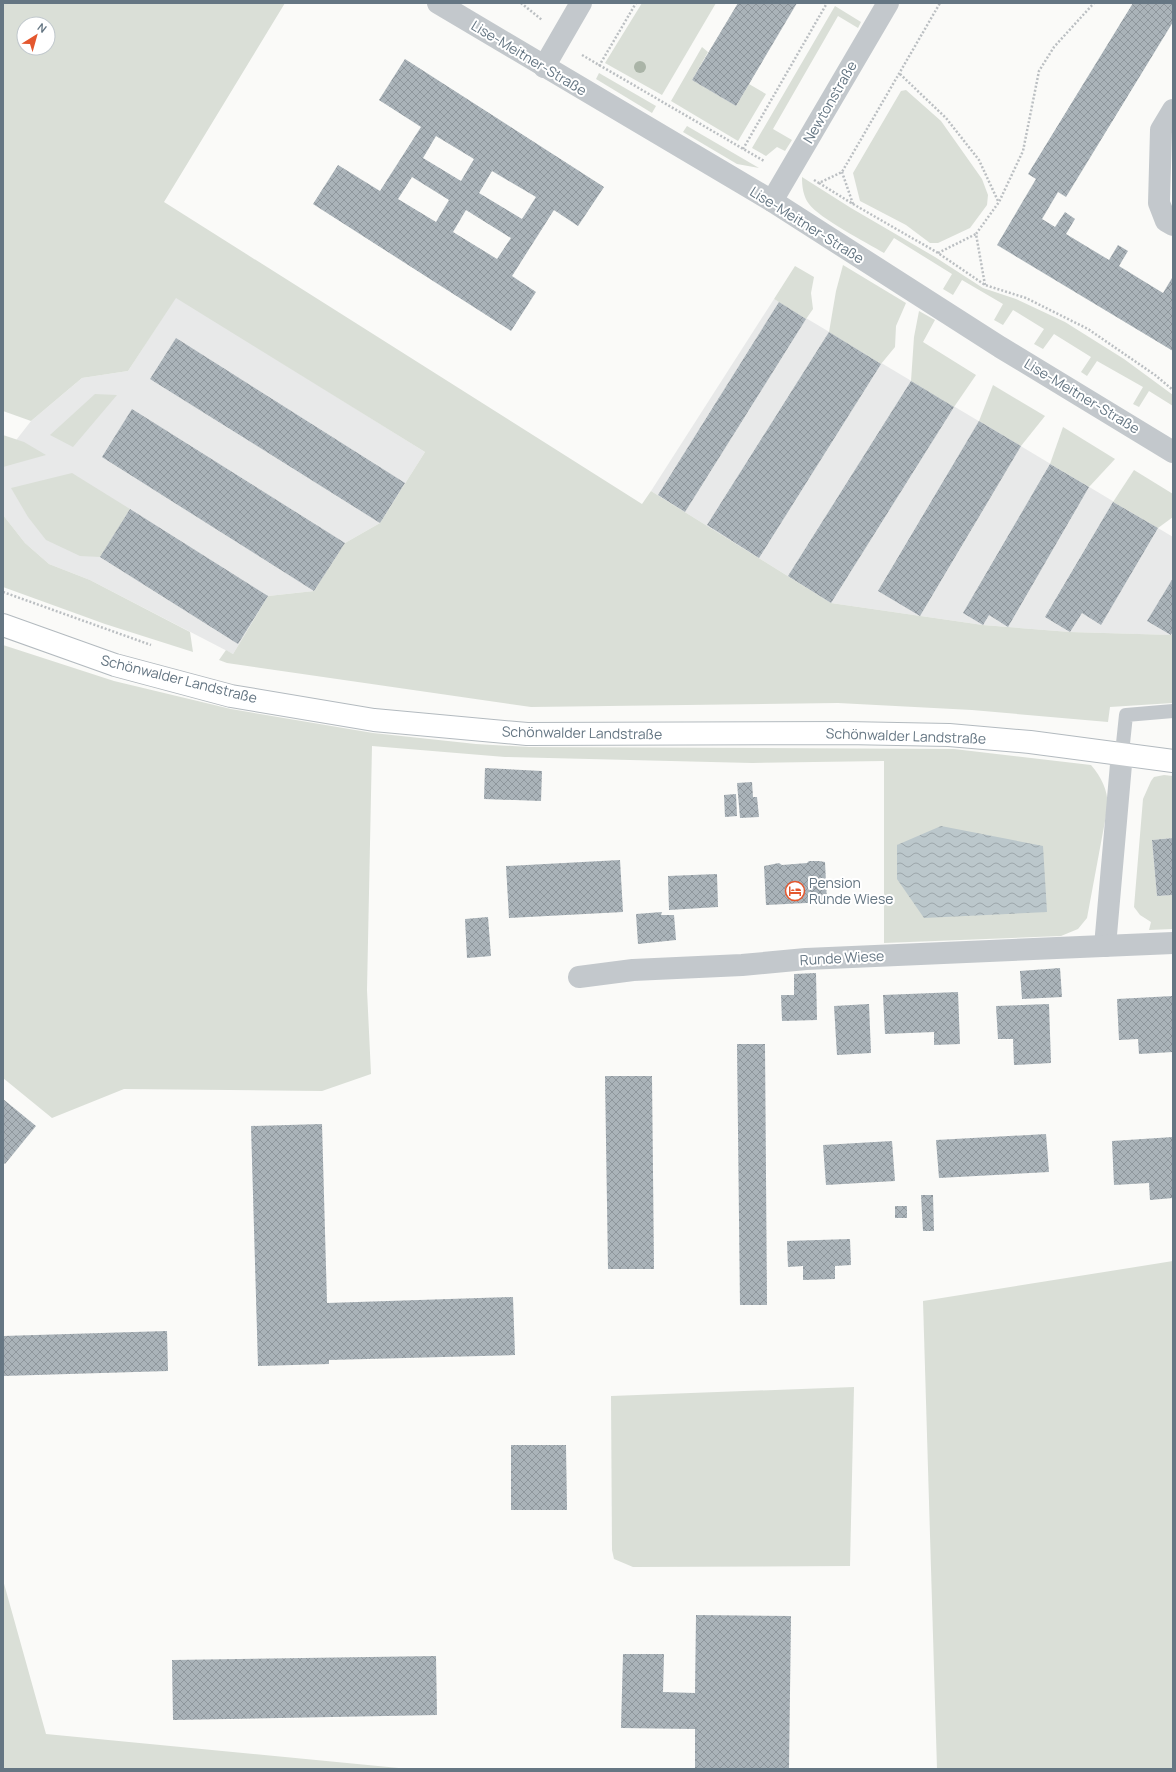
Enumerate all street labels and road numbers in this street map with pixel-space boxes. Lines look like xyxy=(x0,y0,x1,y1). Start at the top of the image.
street label: Lise-Meitner-Straße xyxy=(468,16,590,100)
street label: Newtonstraße xyxy=(798,57,861,146)
street label: Lise-Meitner-Straße xyxy=(747,182,868,267)
street label: Lise-Meitner-Straße xyxy=(1021,354,1143,438)
street label: Schönwalder Landstraße xyxy=(99,650,259,707)
street label: Schönwalder Landstraße xyxy=(502,722,662,743)
street label: Schönwalder Landstraße xyxy=(825,723,987,748)
street label: Runde Wiese xyxy=(799,946,885,969)

